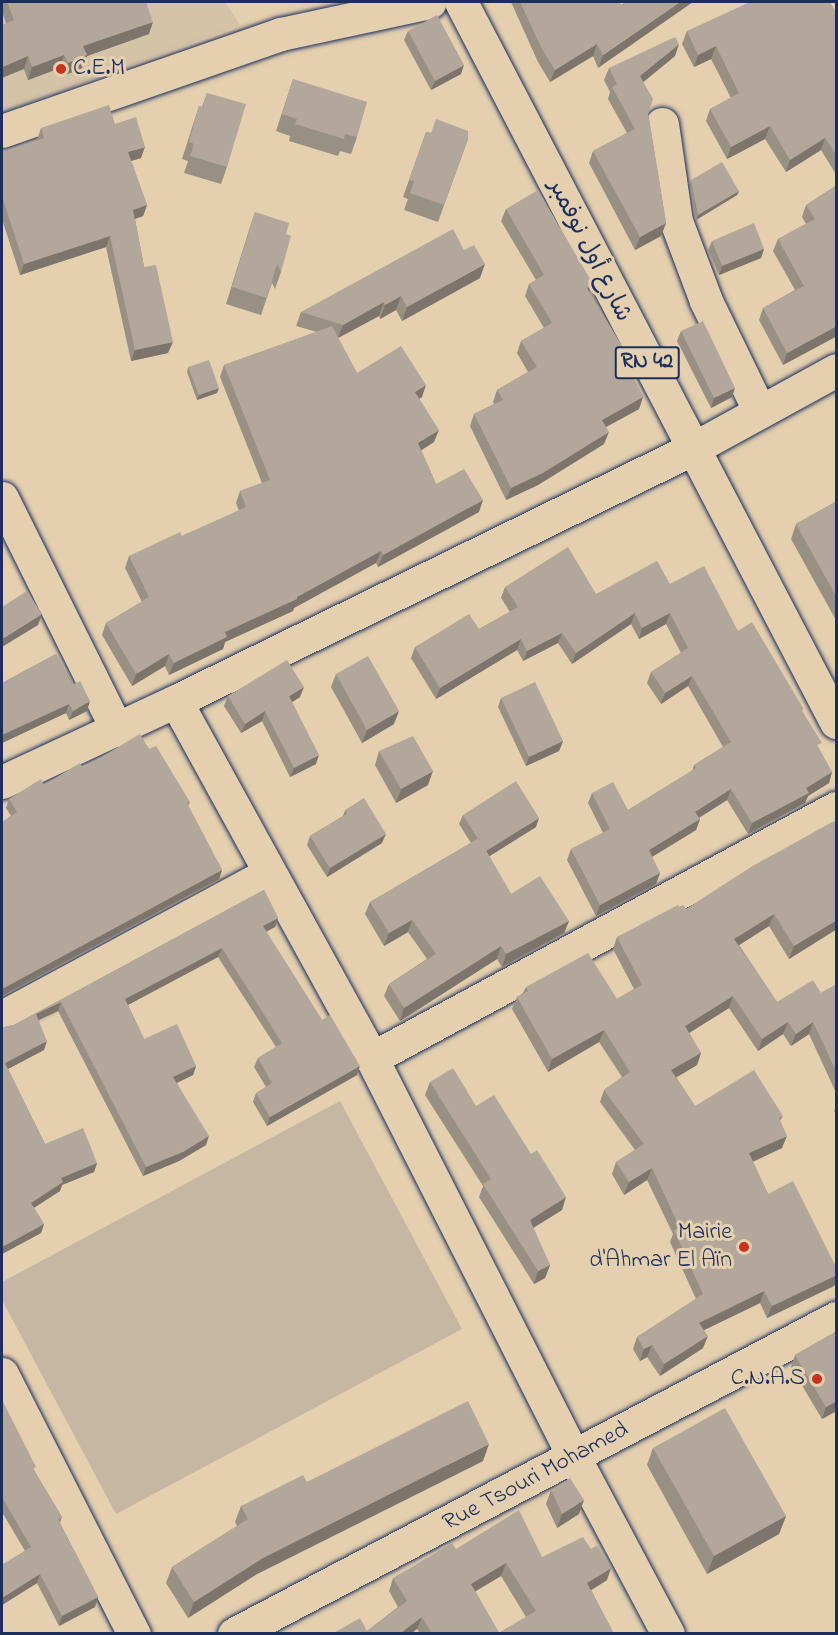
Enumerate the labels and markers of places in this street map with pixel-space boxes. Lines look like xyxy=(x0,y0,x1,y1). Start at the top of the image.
place label: C.E.M xyxy=(73,55,125,83)
marker: C.E.M xyxy=(54,62,68,76)
place label: Mairie d'Ahmar El Aïn xyxy=(589,1219,732,1275)
marker: Mairie d'Ahmar El Aïn xyxy=(737,1240,751,1254)
place label: C.N.A.S xyxy=(731,1365,805,1393)
marker: C.N.A.S xyxy=(810,1372,824,1386)

